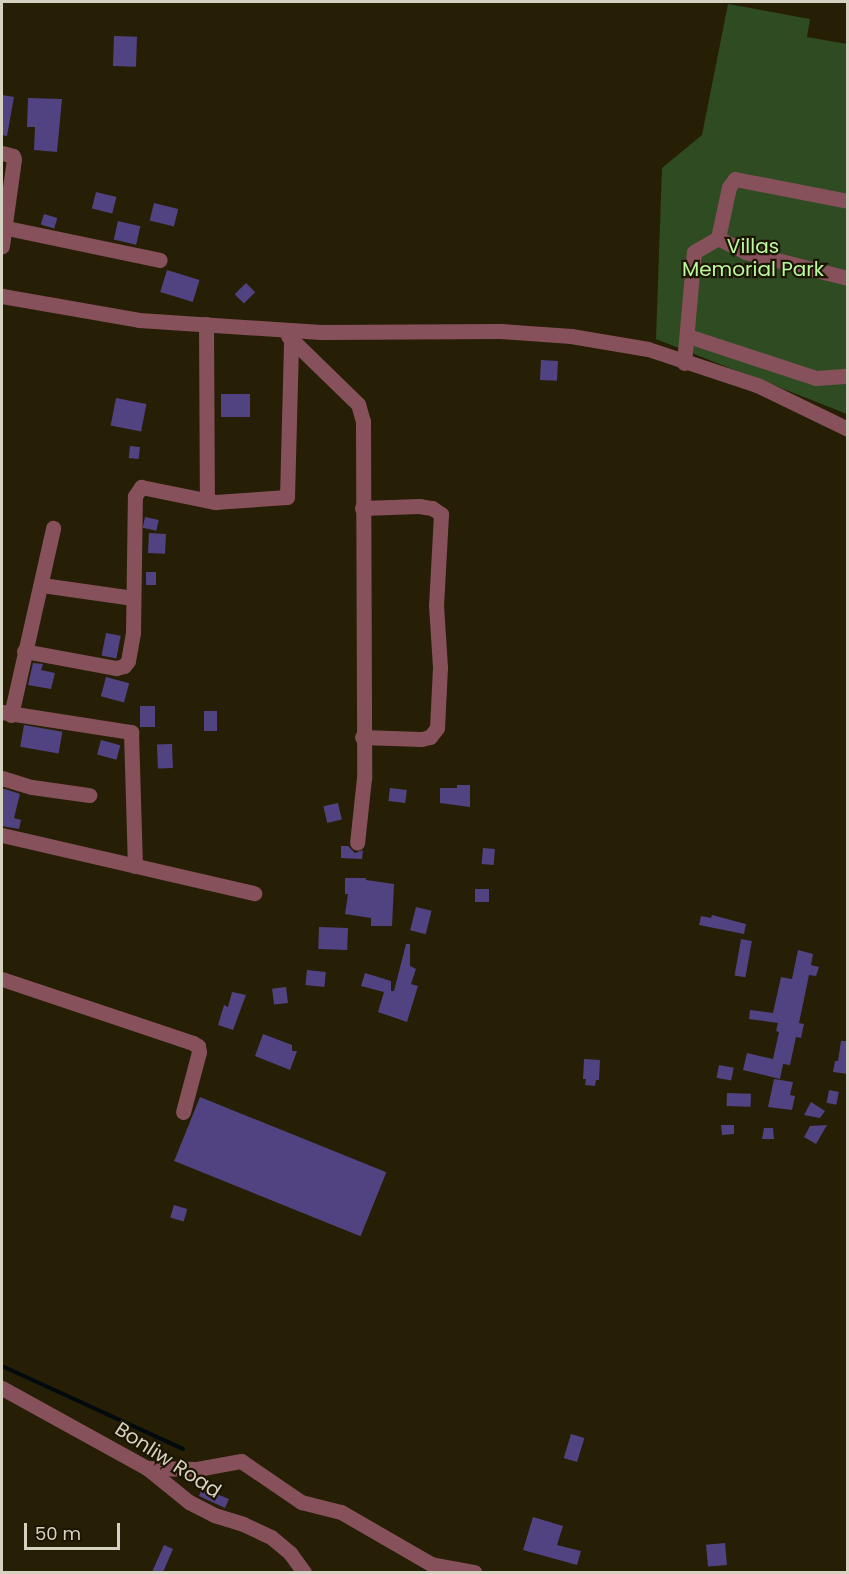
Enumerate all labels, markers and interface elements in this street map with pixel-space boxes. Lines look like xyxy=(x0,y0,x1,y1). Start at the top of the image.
park label: Villas Memorial Park xyxy=(682,235,824,282)
street label: Bonliw Road xyxy=(111,1417,225,1503)
scale bar xyxy=(27,1511,123,1549)
text: 50 m xyxy=(35,1521,81,1546)

